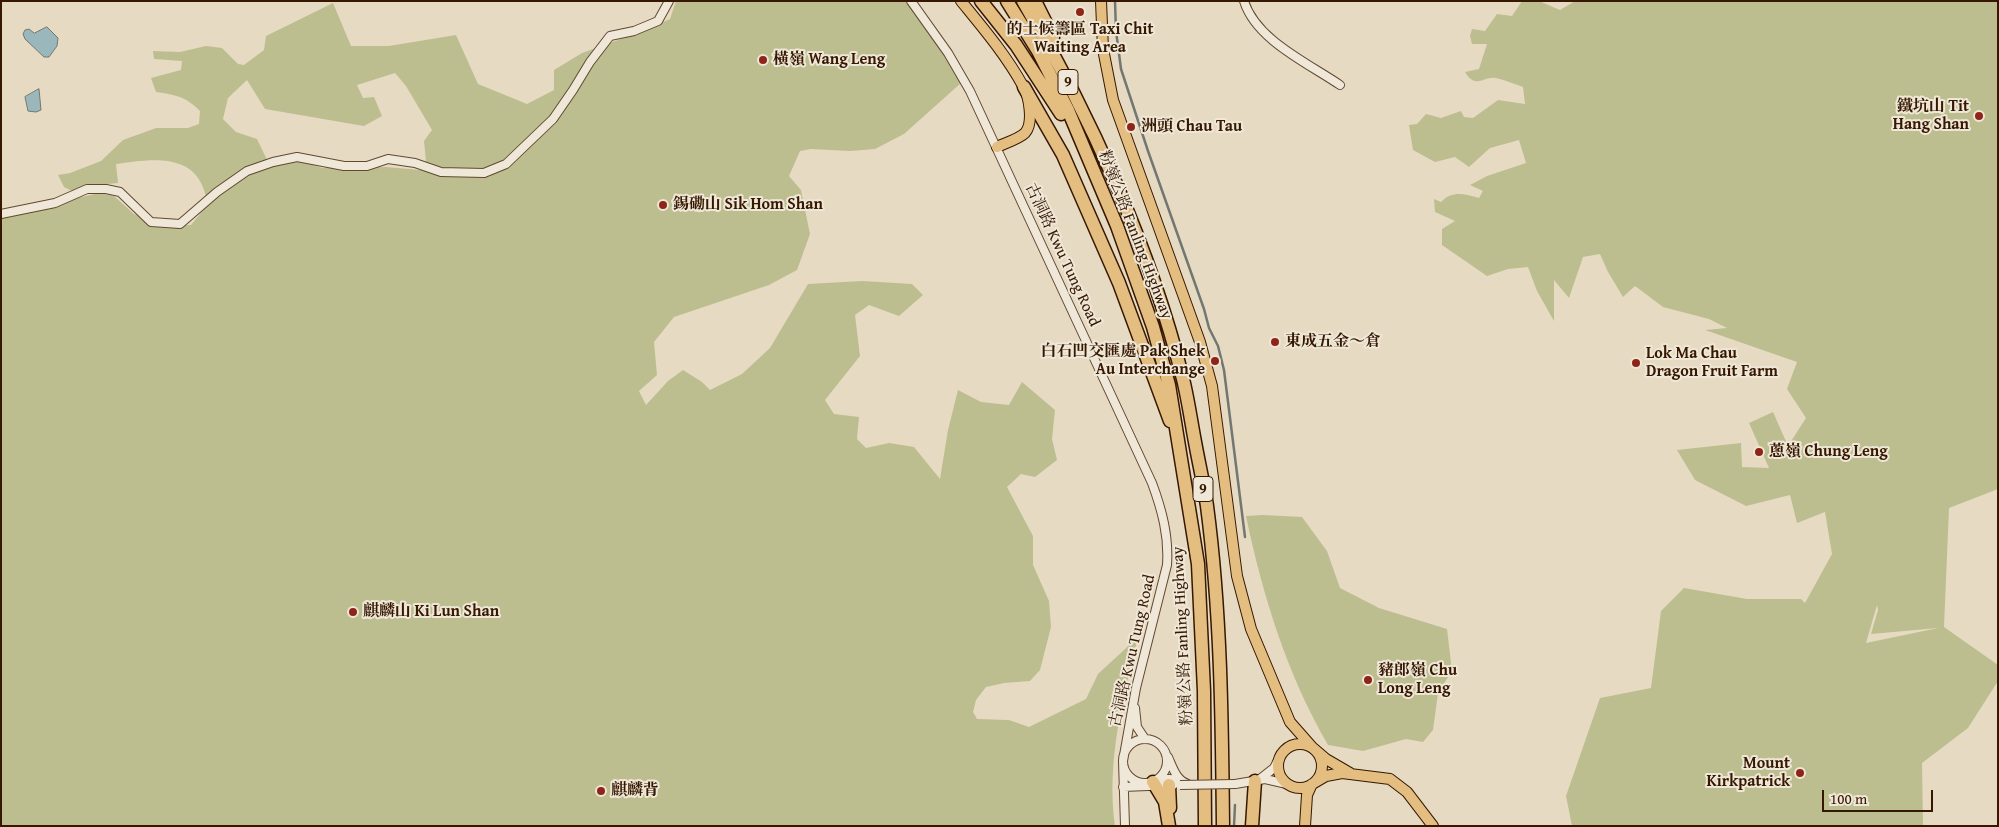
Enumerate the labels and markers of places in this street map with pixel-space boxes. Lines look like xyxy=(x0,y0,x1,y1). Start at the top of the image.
marker: 的士候籌區 Taxi Chit Waiting Area xyxy=(1074,6,1086,18)
place label: 的士候籌區 Taxi Chit Waiting Area xyxy=(1007,20,1153,58)
place label: 橫嶺 Wang Leng xyxy=(773,50,885,70)
marker: 橫嶺 Wang Leng xyxy=(757,54,769,66)
place label: 鐵坑山 Tit Hang Shan xyxy=(1893,97,1969,135)
marker: 鐵坑山 Tit Hang Shan xyxy=(1973,110,1985,122)
place label: 洲頭 Chau Tau xyxy=(1141,117,1242,137)
marker: 洲頭 Chau Tau xyxy=(1125,121,1137,133)
place label: 錫磡山 Sik Hom Shan xyxy=(673,195,823,215)
marker: 錫磡山 Sik Hom Shan xyxy=(657,199,669,211)
place label: 東成五金～倉 xyxy=(1285,332,1381,352)
marker: 東成五金～倉 xyxy=(1269,336,1281,348)
place label: 白石凹交匯處 Pak Shek Au Interchange xyxy=(1041,342,1205,380)
place label: Lok Ma Chau Dragon Fruit Farm xyxy=(1646,344,1778,382)
marker: 白石凹交匯處 Pak Shek Au Interchange xyxy=(1209,355,1221,367)
marker: Lok Ma Chau Dragon Fruit Farm xyxy=(1630,357,1642,369)
place label: 蔥嶺 Chung Leng xyxy=(1769,442,1888,462)
marker: 蔥嶺 Chung Leng xyxy=(1753,446,1765,458)
place label: 麒麟山 Ki Lun Shan xyxy=(363,602,499,622)
marker: 麒麟山 Ki Lun Shan xyxy=(347,606,359,618)
place label: 豬郎嶺 Chu Long Leng xyxy=(1378,661,1457,699)
marker: 豬郎嶺 Chu Long Leng xyxy=(1362,674,1374,686)
place label: Mount Kirkpatrick xyxy=(1707,754,1790,792)
marker: Mount Kirkpatrick xyxy=(1794,767,1806,779)
place label: 麒麟背 xyxy=(611,781,659,801)
marker: 麒麟背 xyxy=(595,785,607,797)

